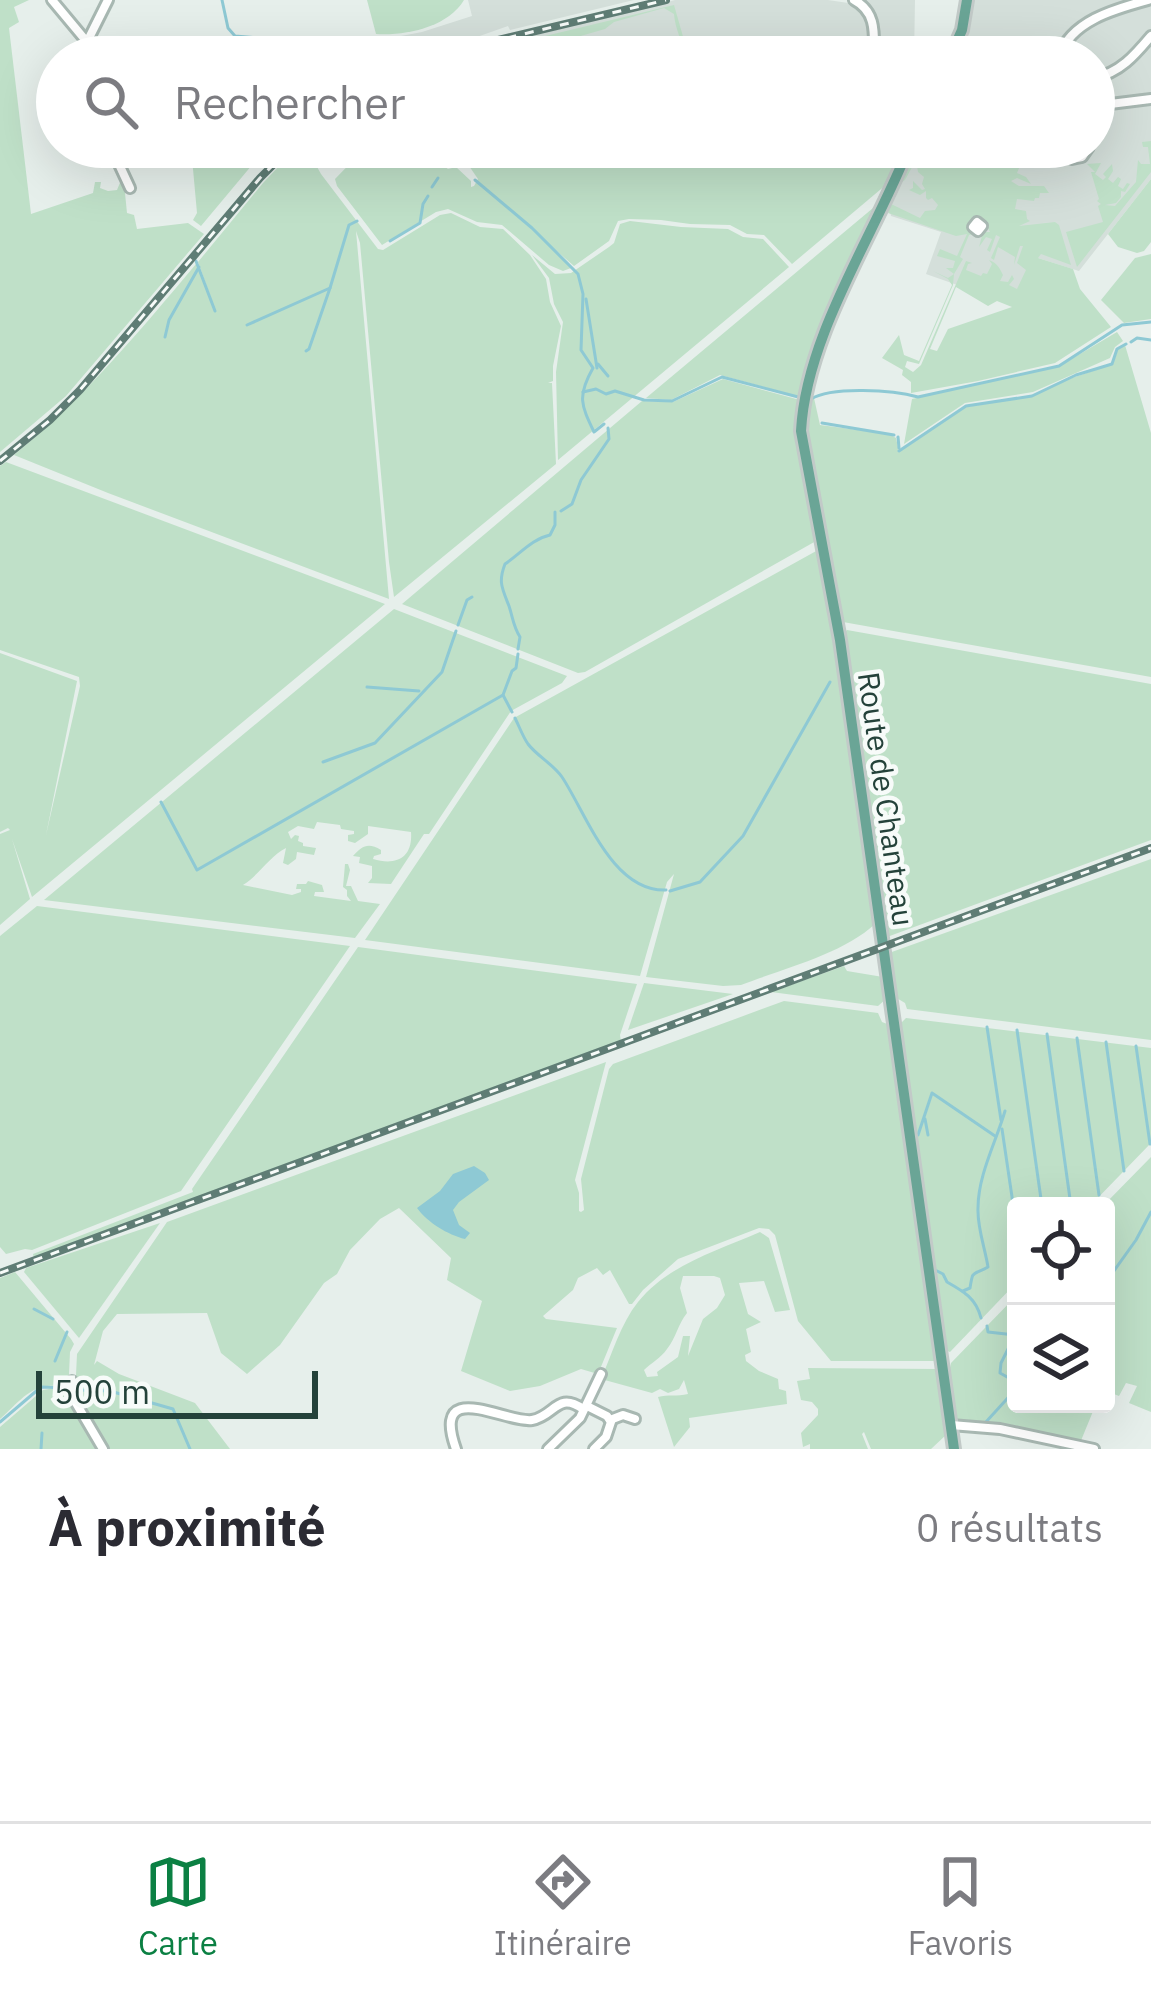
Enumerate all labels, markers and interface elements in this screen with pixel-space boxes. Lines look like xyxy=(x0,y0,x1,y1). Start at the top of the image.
search box xyxy=(36,36,1115,168)
icon: search xyxy=(78,69,144,135)
text: Rechercher xyxy=(174,73,405,131)
street label: Route de Chanteau xyxy=(850,669,924,929)
map controls xyxy=(1007,1197,1115,1413)
button: locate xyxy=(1007,1197,1115,1305)
button: layers xyxy=(1007,1305,1115,1413)
scale bar xyxy=(36,1365,318,1418)
text: 500 m xyxy=(54,1370,150,1413)
text: À proximité xyxy=(48,1494,326,1560)
text: 0 résultats xyxy=(916,1502,1103,1553)
tab: Carte xyxy=(138,1849,218,1964)
tab: Itinéraire xyxy=(494,1849,632,1964)
tab: Favoris xyxy=(908,1849,1013,1964)

